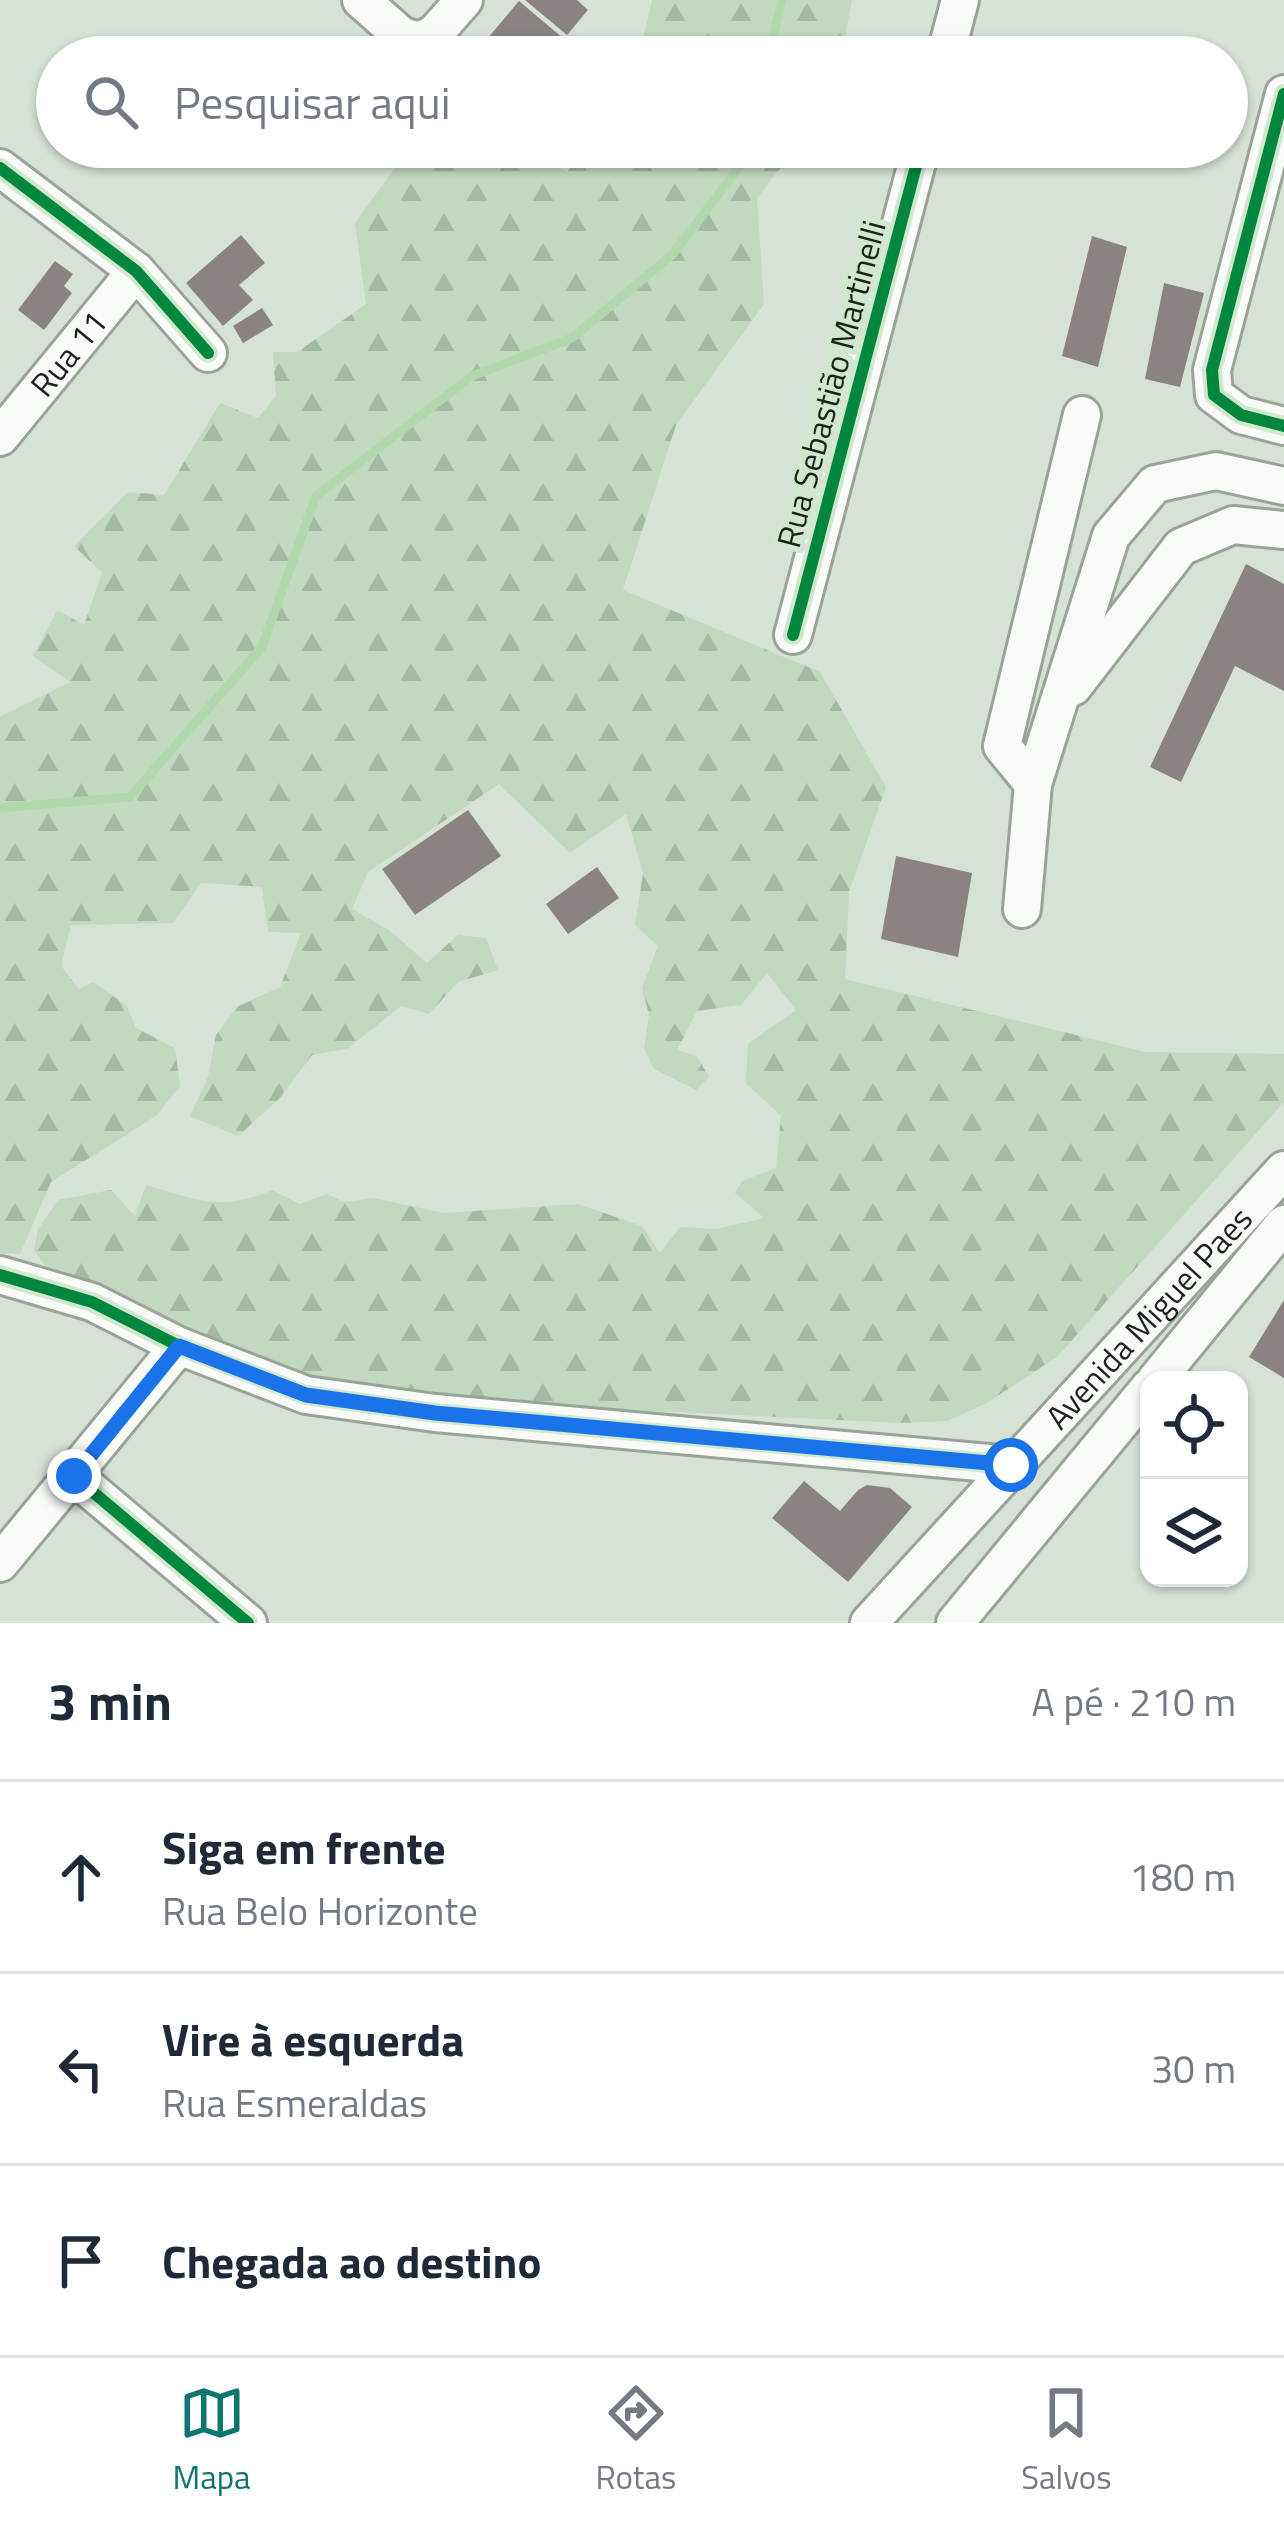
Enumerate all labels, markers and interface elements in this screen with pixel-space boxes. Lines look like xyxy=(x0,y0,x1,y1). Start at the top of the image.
search box xyxy=(36,36,1248,168)
text: Pesquisar aqui xyxy=(174,68,450,136)
icon: search xyxy=(78,69,144,135)
street label: Rua Sebastião Martinelli xyxy=(763,215,899,553)
street label: Rua 11 xyxy=(18,299,119,407)
street label: Avenida Miguel Paes xyxy=(1033,1195,1264,1440)
map controls xyxy=(1140,1371,1248,1587)
button: locate xyxy=(1140,1371,1248,1479)
route start xyxy=(984,1438,1038,1492)
route end xyxy=(47,1449,101,1503)
button: layers xyxy=(1140,1479,1248,1587)
text: 3 min xyxy=(48,1662,172,1740)
text: A pé · 210 m xyxy=(1032,1672,1236,1731)
text: Siga em frente xyxy=(162,1813,446,1881)
icon: ahead xyxy=(48,1844,114,1910)
text: 180 m xyxy=(1129,1847,1236,1906)
text: Rua Belo Horizonte xyxy=(162,1881,478,1940)
text: Vire à esquerda xyxy=(162,2005,464,2073)
icon: left xyxy=(48,2036,114,2102)
text: 30 m xyxy=(1151,2039,1236,2098)
text: Rua Esmeraldas xyxy=(162,2073,427,2132)
text: Chegada ao destino xyxy=(162,2227,541,2295)
icon: arrive xyxy=(48,2228,114,2294)
tab: Mapa xyxy=(172,2380,251,2502)
tab: Rotas xyxy=(596,2380,676,2502)
tab: Salvos xyxy=(1021,2380,1112,2502)

